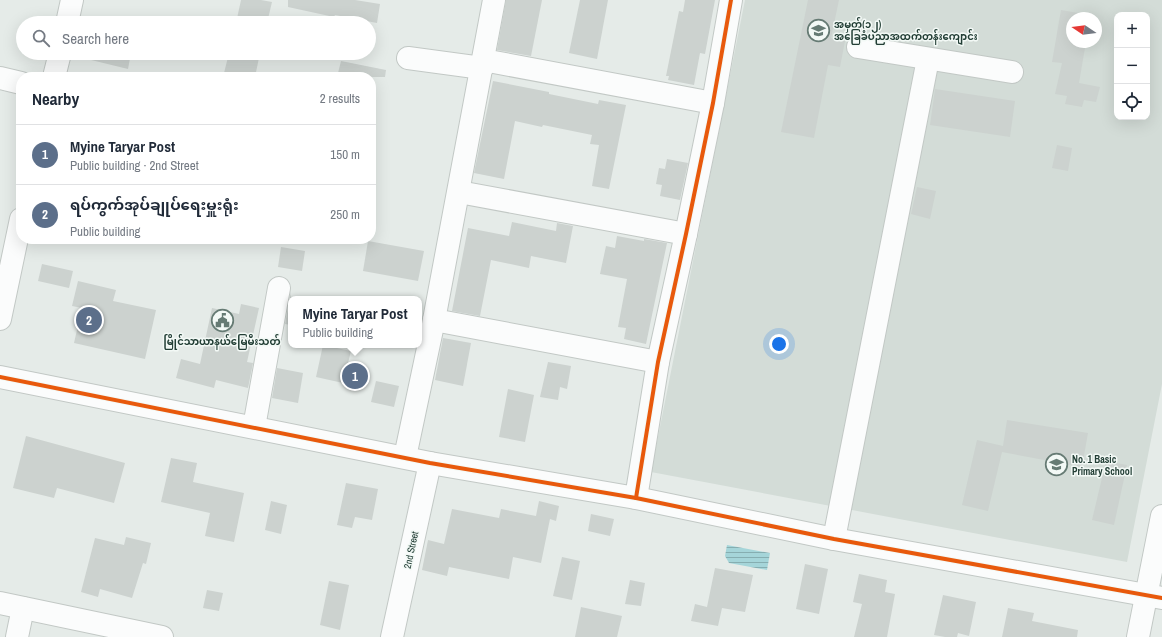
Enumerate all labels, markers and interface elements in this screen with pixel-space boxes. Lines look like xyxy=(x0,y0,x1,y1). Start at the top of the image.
north arrow xyxy=(1066,12,1102,48)
map controls xyxy=(1114,12,1150,120)
button: + xyxy=(1114,12,1150,48)
search box xyxy=(16,16,376,60)
school or university icon: အမှတ်(၁၂) အခြေခံပညာအထက်တန်းကျောင်း xyxy=(805,17,831,43)
place label: အမှတ်(၁၂) အခြေခံပညာအထက်တန်းကျောင်း xyxy=(834,17,978,45)
icon: search xyxy=(30,27,52,49)
text: Search here xyxy=(62,28,129,49)
button: − xyxy=(1114,48,1150,84)
button: locate xyxy=(1114,84,1150,120)
text: Nearby xyxy=(32,87,79,110)
text: 2 results xyxy=(320,90,360,107)
text: Myine Taryar Post xyxy=(70,136,175,157)
text: 1 xyxy=(42,146,48,163)
text: 150 m xyxy=(330,146,360,163)
text: Public building · 2nd Street xyxy=(70,157,199,174)
text: ရပ်ကွက်အုပ်ချုပ်ရေးမှူးရုံး xyxy=(70,194,239,215)
text: 2 xyxy=(42,206,48,223)
text: 250 m xyxy=(330,206,360,223)
text: Public building xyxy=(70,223,141,240)
popup xyxy=(288,296,422,348)
text: Myine Taryar Post xyxy=(302,303,408,324)
pin: 2 xyxy=(76,305,102,335)
public building icon: မြိုင်သာယာနယ်မြေမီးသတ် xyxy=(209,308,235,334)
text: Public building xyxy=(302,324,373,341)
place label: မြိုင်သာယာနယ်မြေမီးသတ် xyxy=(163,334,281,350)
your location xyxy=(769,334,789,354)
pin: 1 xyxy=(342,361,368,391)
school or university icon: No. 1 Basic Primary School xyxy=(1043,452,1069,478)
place label: No. 1 Basic Primary School xyxy=(1072,453,1132,478)
street label: 2nd Street xyxy=(401,529,421,570)

